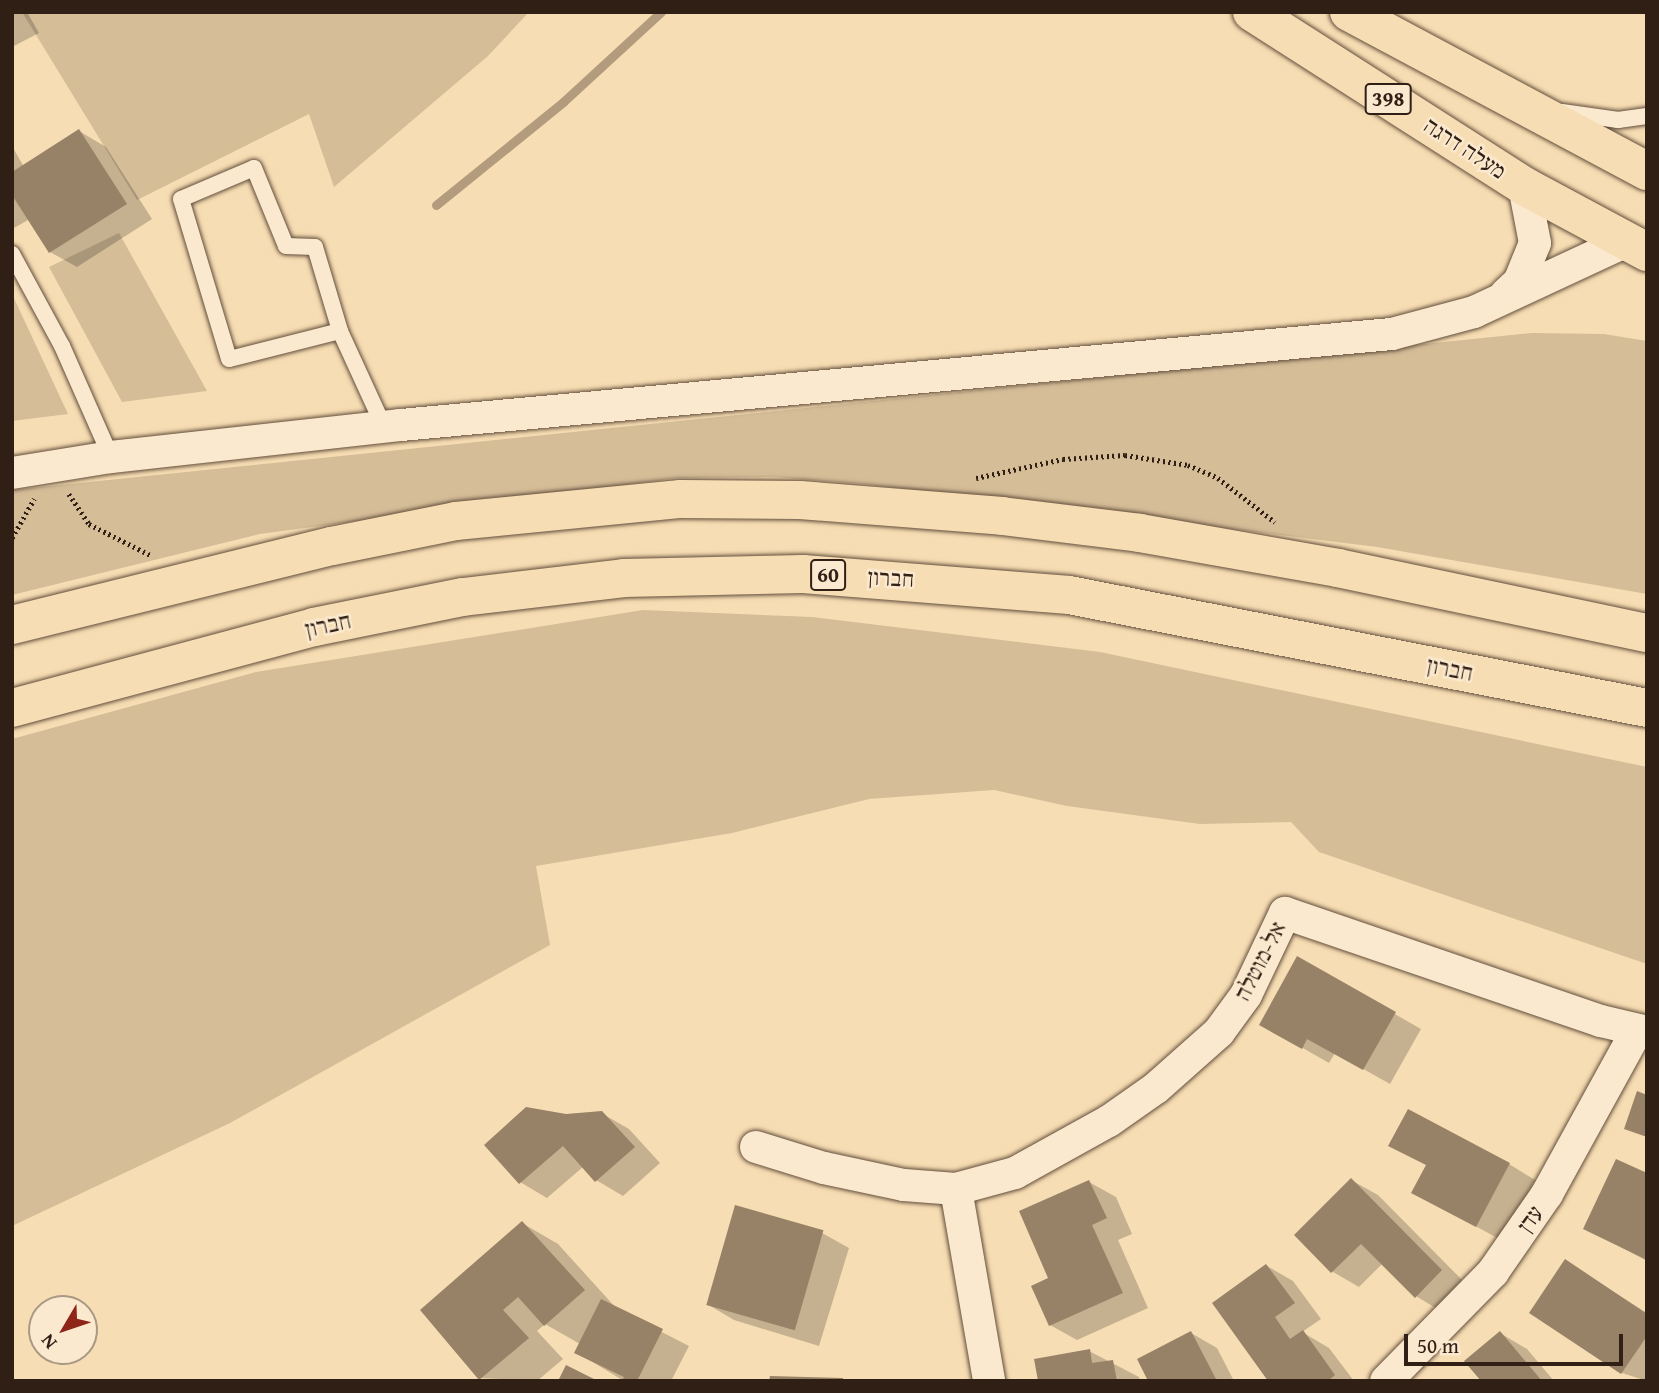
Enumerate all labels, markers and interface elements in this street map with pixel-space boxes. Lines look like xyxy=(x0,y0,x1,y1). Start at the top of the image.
road number: 398 xyxy=(1364,82,1412,116)
street label: מעלה דרגה xyxy=(1419,111,1511,185)
road number: 60 xyxy=(809,558,847,592)
street label: חברון xyxy=(867,563,915,593)
street label: חברון xyxy=(303,607,353,643)
street label: חברון xyxy=(1425,651,1475,687)
street label: אל-מוטלה xyxy=(1228,917,1292,1005)
street label: עדן xyxy=(1511,1200,1549,1238)
north arrow xyxy=(28,1295,98,1365)
scale bar xyxy=(1407,1320,1626,1364)
text: N xyxy=(33,1328,63,1356)
text: 50 m xyxy=(1417,1330,1459,1361)

